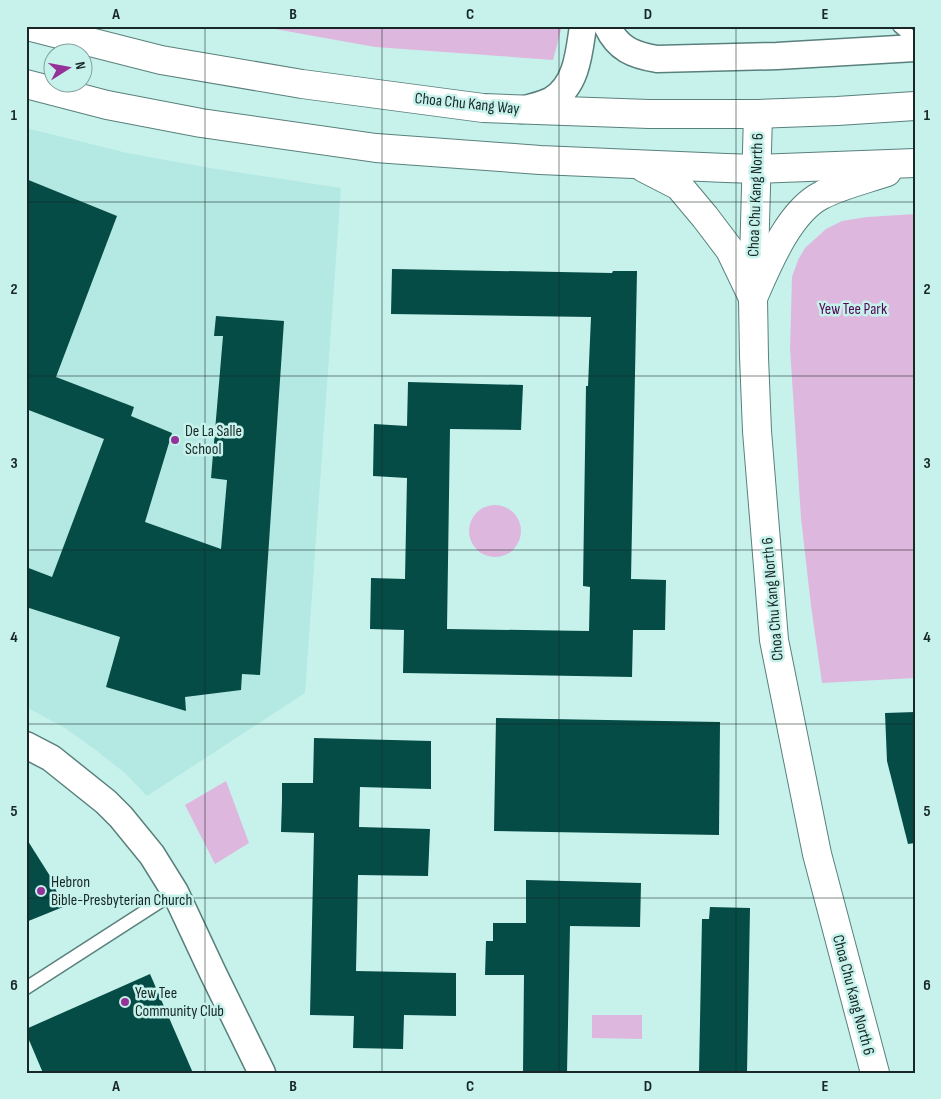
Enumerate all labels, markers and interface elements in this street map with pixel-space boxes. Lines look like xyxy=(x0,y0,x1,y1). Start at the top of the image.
text: A xyxy=(111,5,120,24)
text: B xyxy=(289,5,297,24)
text: C xyxy=(466,5,474,24)
text: D xyxy=(644,5,652,24)
text: E xyxy=(822,5,829,24)
north arrow xyxy=(42,42,92,92)
text: N xyxy=(71,60,89,71)
street label: Choa Chu Kang Way xyxy=(414,89,520,119)
text: 1 xyxy=(11,106,18,125)
text: 1 xyxy=(924,106,931,125)
street label: Choa Chu Kang North 6 xyxy=(744,133,768,257)
text: 2 xyxy=(10,280,18,299)
text: 2 xyxy=(923,280,931,299)
park label: Yew Tee Park xyxy=(819,300,887,319)
place label: De La Salle School xyxy=(185,422,242,459)
marker: De La Salle School xyxy=(169,434,181,446)
text: 3 xyxy=(10,454,18,473)
text: 3 xyxy=(923,454,931,473)
street label: Choa Chu Kang North 6 xyxy=(758,537,788,661)
text: 4 xyxy=(10,628,18,647)
text: 4 xyxy=(923,628,931,647)
text: 5 xyxy=(10,802,18,821)
text: 5 xyxy=(923,802,931,821)
place label: Hebron Bible-Presbyterian Church xyxy=(51,873,192,910)
marker: Hebron Bible-Presbyterian Church xyxy=(35,885,47,897)
street label: Choa Chu Kang North 6 xyxy=(828,933,878,1057)
text: 6 xyxy=(10,976,18,995)
text: 6 xyxy=(923,976,931,995)
place label: Yew Tee Community Club xyxy=(135,984,224,1021)
marker: Yew Tee Community Club xyxy=(119,996,131,1008)
text: A xyxy=(111,1077,120,1096)
text: B xyxy=(289,1077,297,1096)
text: C xyxy=(466,1077,474,1096)
text: D xyxy=(644,1077,652,1096)
text: E xyxy=(822,1077,829,1096)

